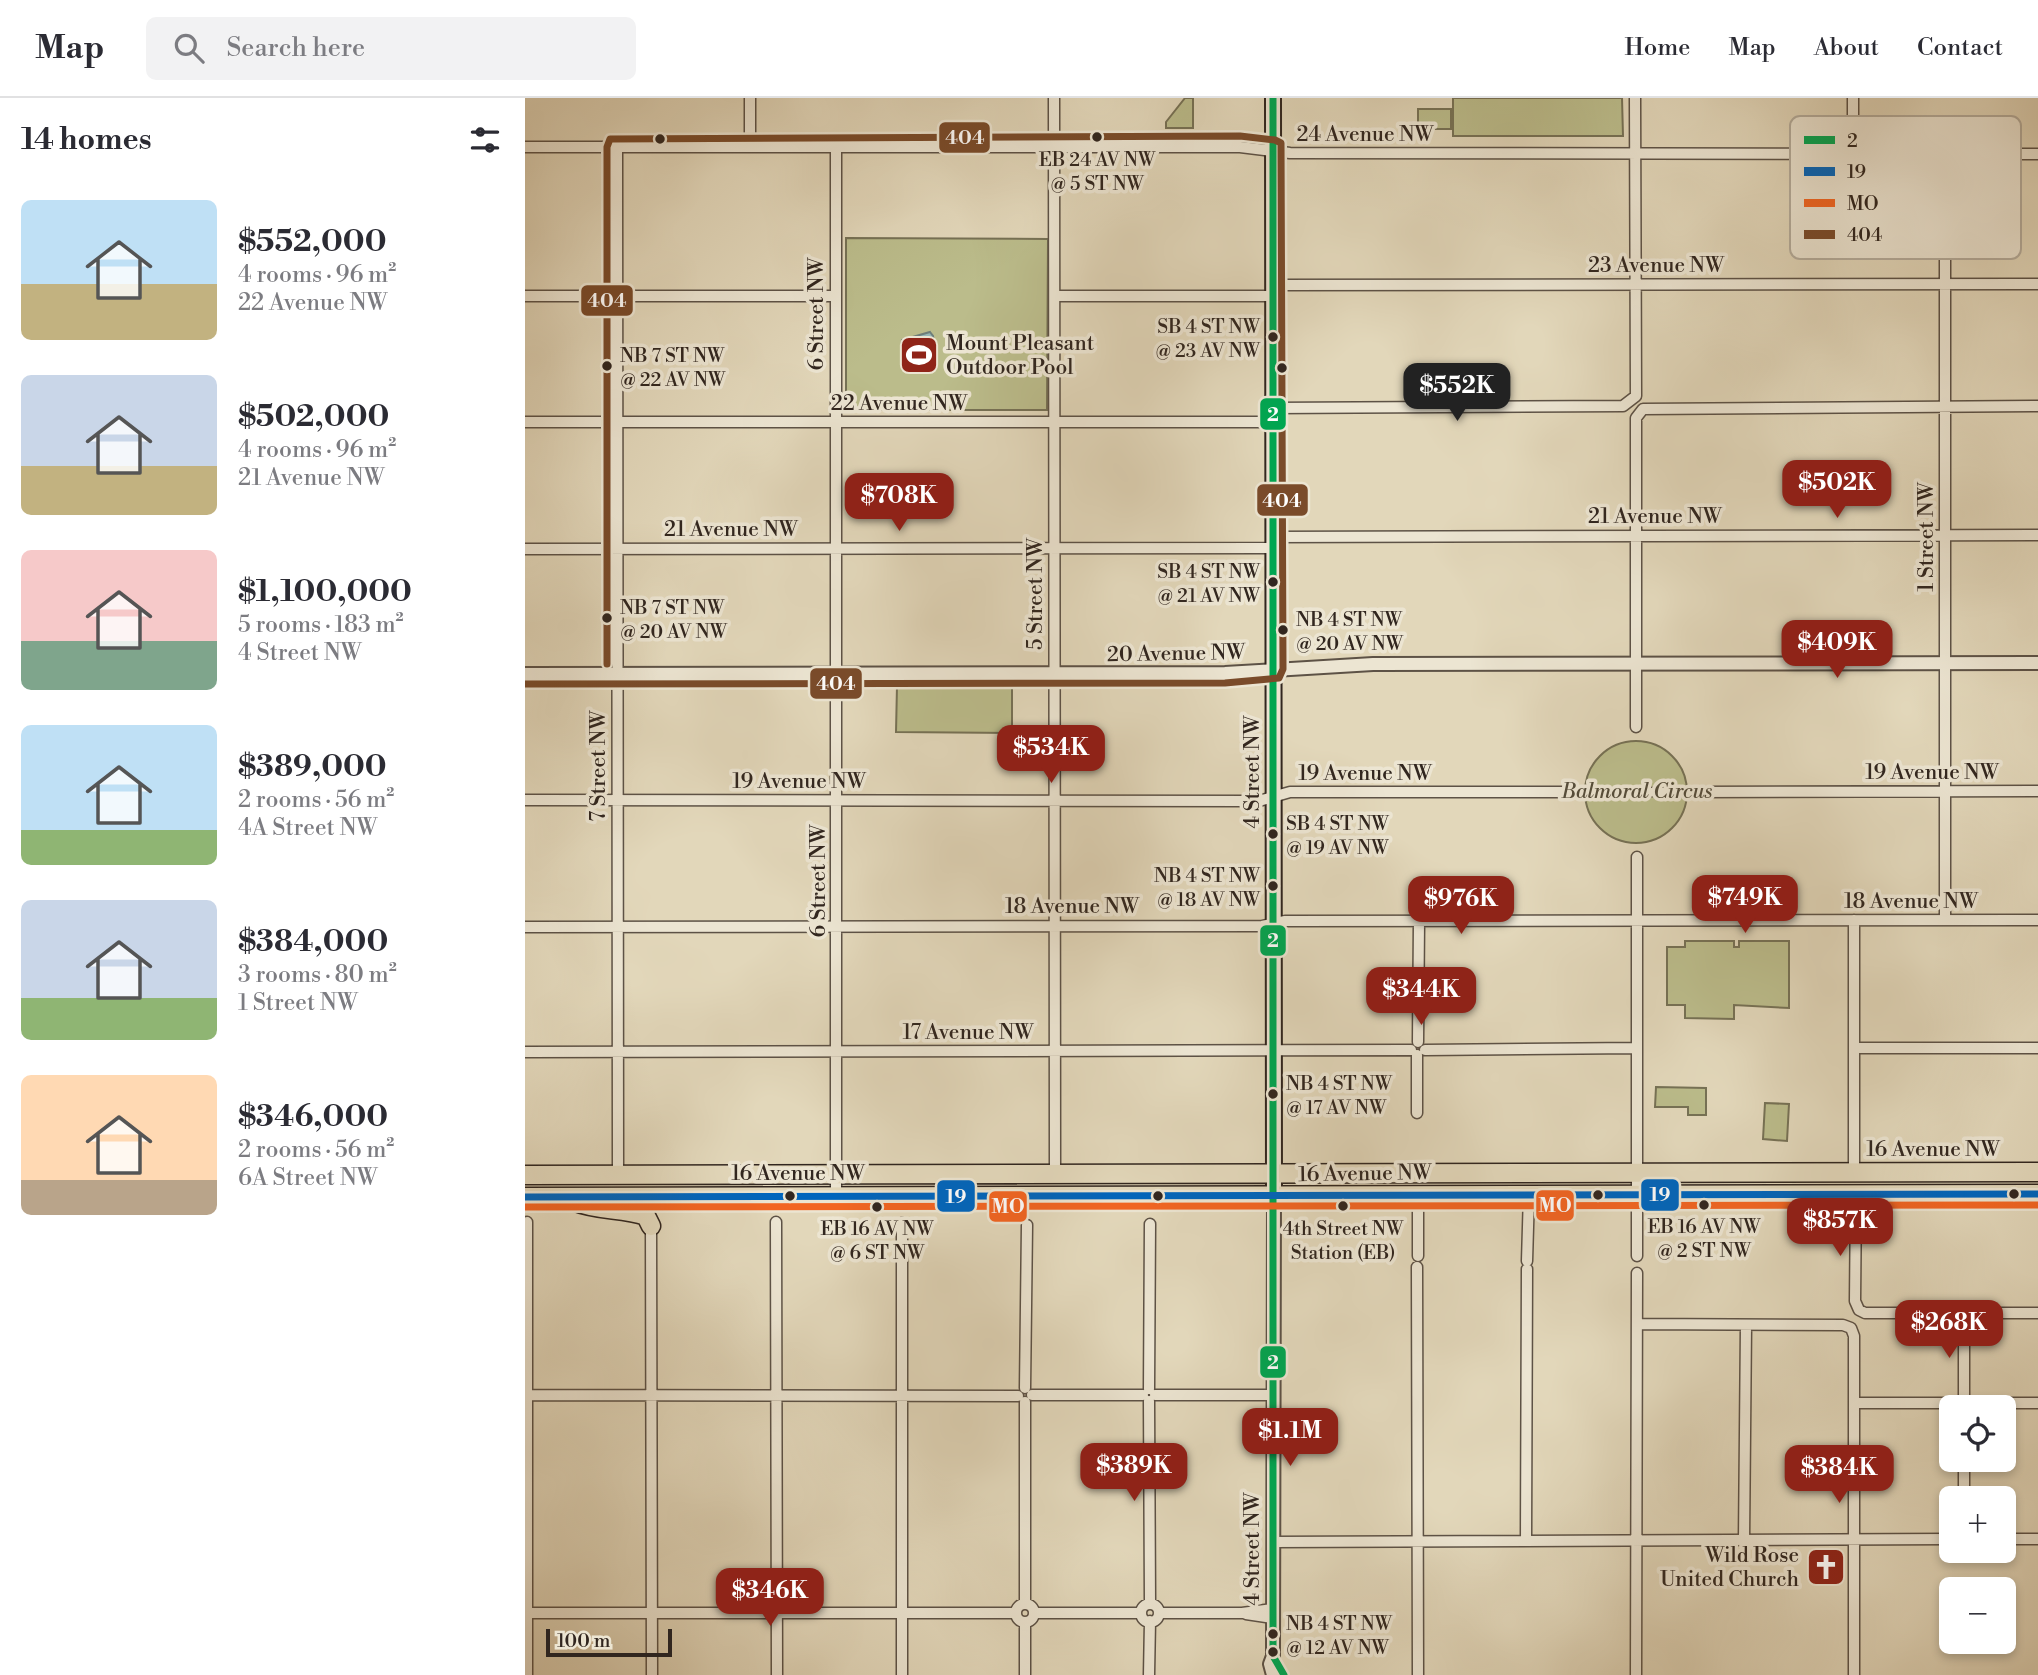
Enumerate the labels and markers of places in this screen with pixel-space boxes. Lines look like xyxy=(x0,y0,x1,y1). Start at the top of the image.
marker: EB 24 AV NW @ 5 ST NW xyxy=(1090,130,1104,144)
unlabelled marker xyxy=(653,132,667,146)
place label: EB 24 AV NW @ 5 ST NW xyxy=(1039,148,1156,196)
place label: SB 4 ST NW @ 23 AV NW xyxy=(1155,315,1261,363)
marker: SB 4 ST NW @ 23 AV NW xyxy=(1266,330,1280,344)
place label: Mount Pleasant Outdoor Pool xyxy=(946,331,1095,381)
sports icon: Mount Pleasant Outdoor Pool xyxy=(898,334,940,376)
place label: NB 7 ST NW @ 22 AV NW xyxy=(620,344,726,392)
marker: NB 7 ST NW @ 22 AV NW xyxy=(600,359,614,373)
unlabelled marker xyxy=(1275,361,1289,375)
pin: $552K xyxy=(1408,364,1506,423)
pin: $502K xyxy=(1788,460,1886,520)
pin: $708K xyxy=(850,474,948,533)
place label: SB 4 ST NW @ 21 AV NW xyxy=(1157,560,1261,608)
marker: SB 4 ST NW @ 21 AV NW xyxy=(1266,575,1280,589)
place label: NB 7 ST NW @ 20 AV NW xyxy=(620,596,728,644)
place label: NB 4 ST NW @ 20 AV NW xyxy=(1296,608,1404,656)
marker: NB 7 ST NW @ 20 AV NW xyxy=(600,611,614,625)
pin: $409K xyxy=(1788,620,1886,680)
marker: NB 4 ST NW @ 20 AV NW xyxy=(1276,623,1290,637)
pin: $534K xyxy=(1002,726,1100,785)
place label: SB 4 ST NW @ 19 AV NW xyxy=(1286,812,1390,860)
marker: SB 4 ST NW @ 19 AV NW xyxy=(1266,827,1280,841)
place label: NB 4 ST NW @ 18 AV NW xyxy=(1154,864,1261,912)
pin: $976K xyxy=(1412,876,1510,936)
pin: $749K xyxy=(1696,876,1794,935)
marker: NB 4 ST NW @ 18 AV NW xyxy=(1266,879,1280,893)
pin: $344K xyxy=(1372,968,1470,1027)
place label: NB 4 ST NW @ 17 AV NW xyxy=(1286,1072,1393,1120)
marker: NB 4 ST NW @ 17 AV NW xyxy=(1266,1087,1280,1101)
unlabelled marker xyxy=(2007,1187,2021,1201)
unlabelled marker xyxy=(1591,1188,1605,1202)
unlabelled marker xyxy=(783,1189,797,1203)
unlabelled marker xyxy=(1151,1189,1165,1203)
marker: EB 16 AV NW @ 2 ST NW xyxy=(1697,1198,1711,1212)
pin: $857K xyxy=(1791,1198,1889,1258)
marker: 4th Street NW Station (EB) xyxy=(1336,1199,1350,1213)
marker: EB 16 AV NW @ 6 ST NW xyxy=(870,1200,884,1214)
place label: EB 16 AV NW @ 2 ST NW xyxy=(1647,1215,1761,1263)
place label: EB 16 AV NW @ 6 ST NW xyxy=(820,1217,934,1265)
place label: 4th Street NW Station (EB) xyxy=(1283,1217,1404,1265)
pin: $268K xyxy=(1900,1300,1998,1360)
pin: $1.1M xyxy=(1241,1408,1339,1468)
pin: $389K xyxy=(1085,1444,1183,1503)
pin: $384K xyxy=(1790,1446,1888,1505)
place label: Wild Rose United Church xyxy=(1660,1543,1799,1593)
church icon: Wild Rose United Church xyxy=(1805,1546,1847,1588)
pin: $346K xyxy=(721,1568,819,1628)
place label: NB 4 ST NW @ 12 AV NW xyxy=(1286,1612,1393,1660)
marker: NB 4 ST NW @ 12 AV NW xyxy=(1266,1627,1280,1641)
unlabelled marker xyxy=(1266,1645,1280,1659)

